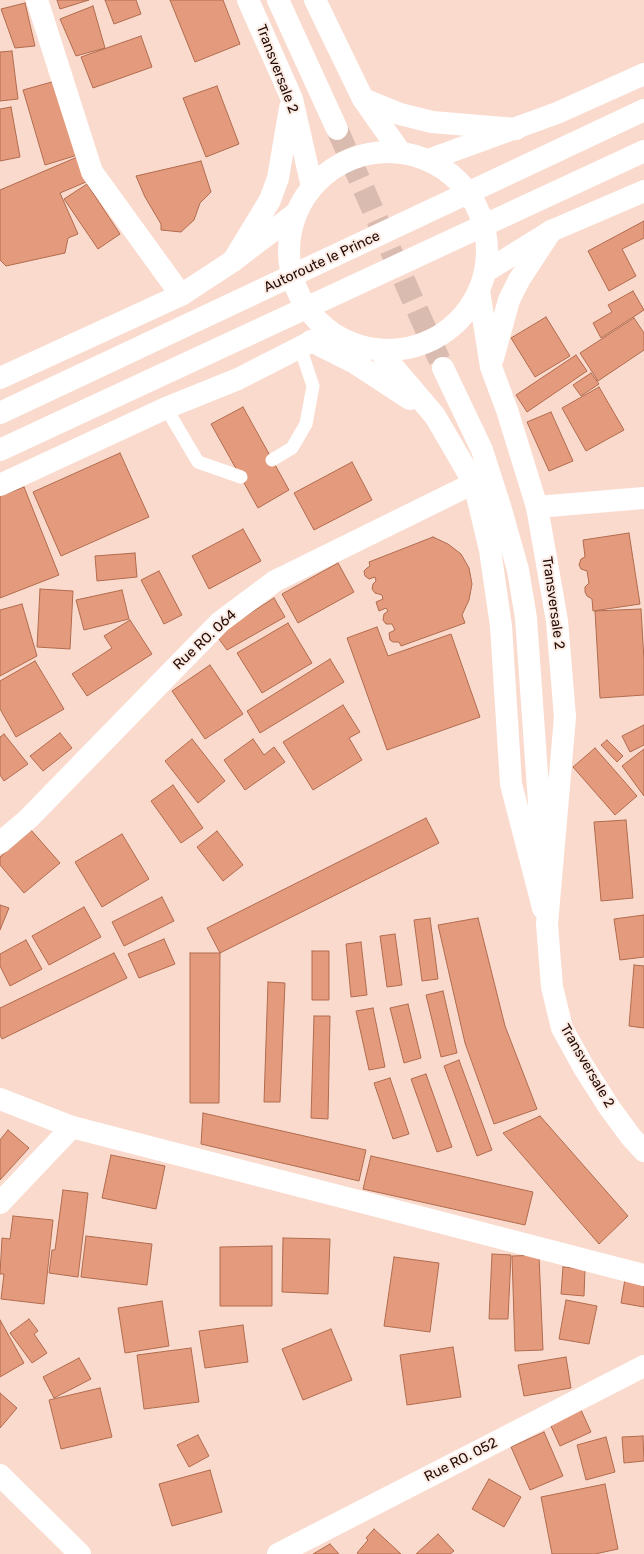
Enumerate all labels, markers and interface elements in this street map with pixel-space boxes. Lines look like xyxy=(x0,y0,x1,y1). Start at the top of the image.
street label: Transversale 2 xyxy=(252,22,302,116)
street label: Autoroute le Prince xyxy=(261,228,383,296)
street label: Transversale 2 xyxy=(538,555,568,651)
street label: Rue RO. 064 xyxy=(170,606,240,674)
street label: Transversale 2 xyxy=(556,1021,618,1111)
street label: Rue RO. 052 xyxy=(422,1434,500,1486)

